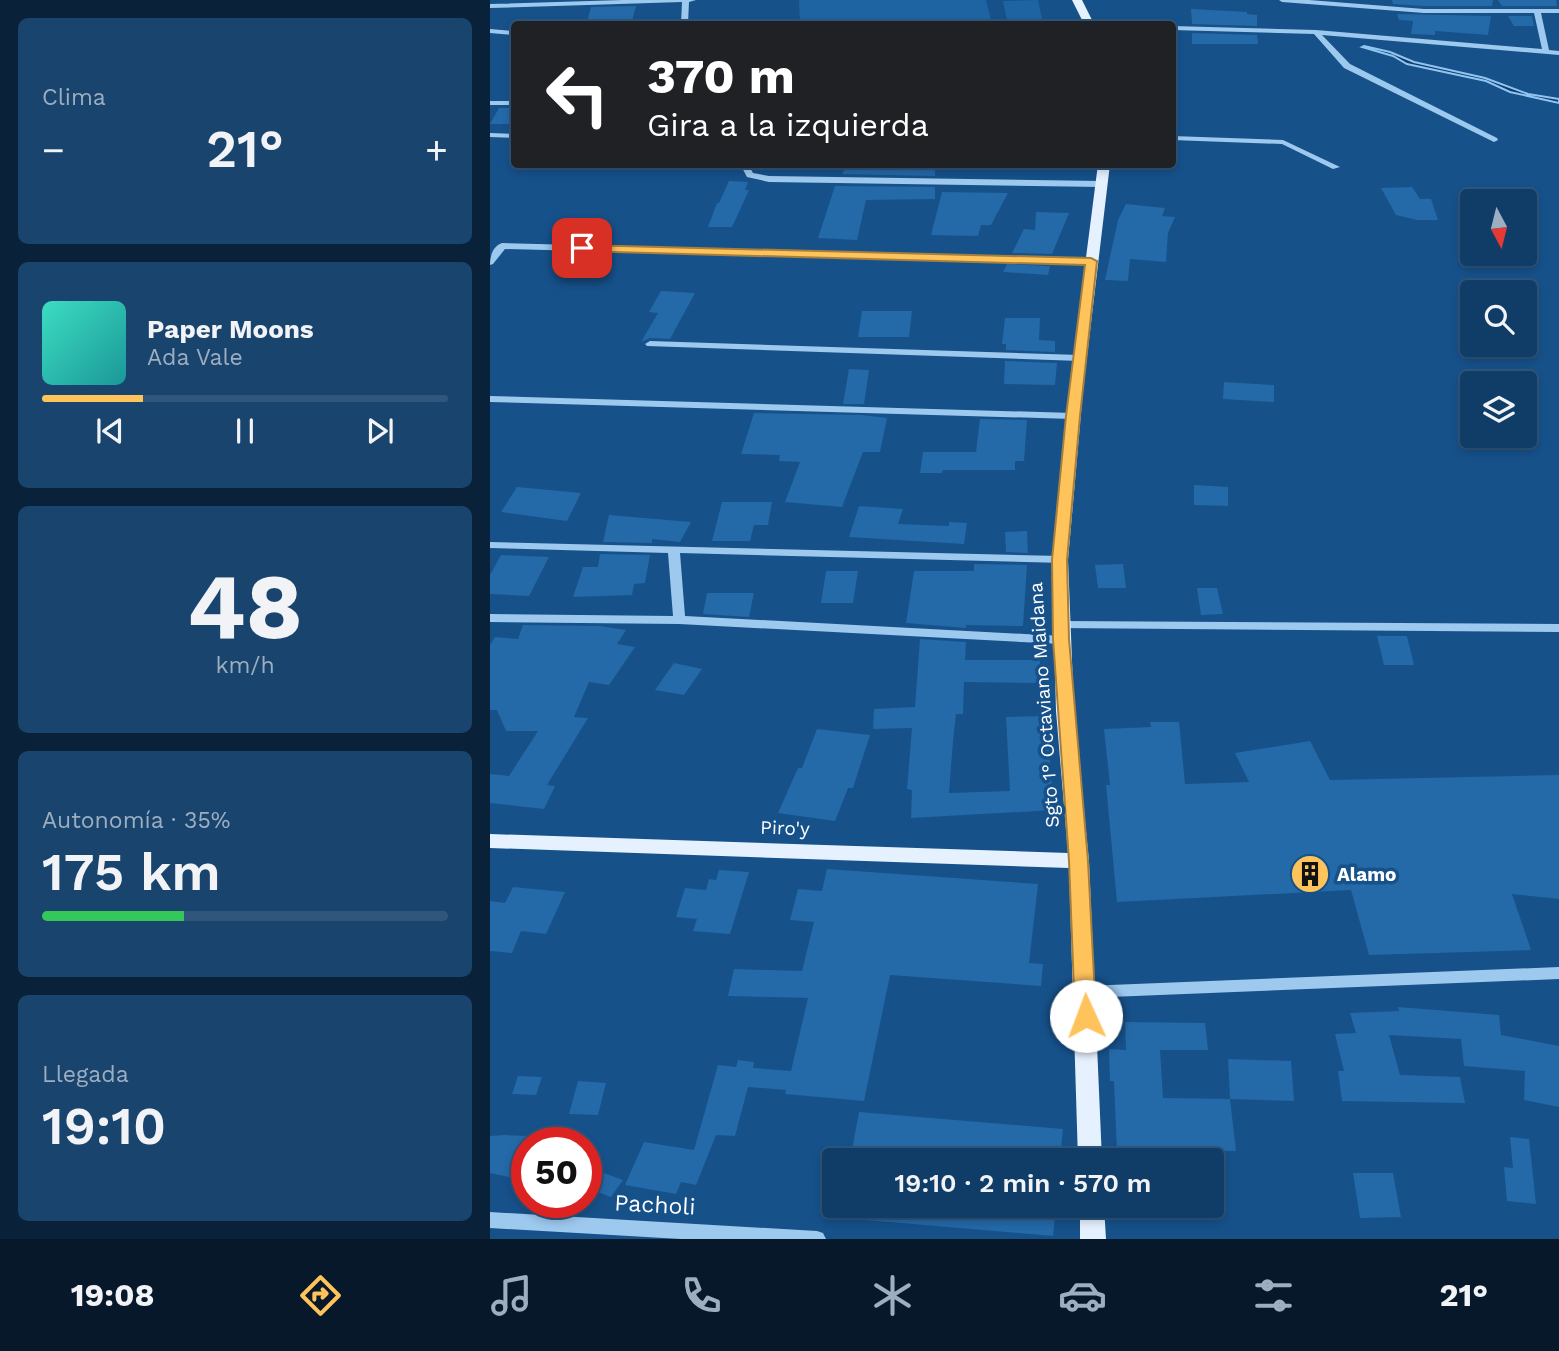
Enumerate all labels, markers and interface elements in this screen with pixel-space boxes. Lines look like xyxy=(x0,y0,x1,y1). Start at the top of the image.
text: 370 m xyxy=(647,47,795,105)
icon: left xyxy=(532,49,623,140)
text: Clima xyxy=(42,84,106,111)
text: Gira a la izquierda xyxy=(647,106,929,144)
text: 21° xyxy=(206,119,284,180)
text: − xyxy=(42,128,65,172)
text: + xyxy=(425,128,448,172)
north arrow xyxy=(1460,189,1536,266)
map controls xyxy=(1460,189,1537,448)
pin xyxy=(552,218,612,278)
icon: arrive xyxy=(563,229,601,267)
button: search xyxy=(1460,280,1537,357)
text: Paper Moons xyxy=(147,314,314,344)
text: Ada Vale xyxy=(147,344,243,371)
button: layers xyxy=(1460,371,1537,448)
icon: previous xyxy=(91,412,129,450)
icon: pause xyxy=(226,412,264,450)
icon: next xyxy=(361,412,399,450)
text: 48 xyxy=(187,553,303,660)
street label: Sgto 1° Octaviano Maidana xyxy=(1024,581,1064,828)
text: km/h xyxy=(215,652,275,679)
text: Autonomía · 35% xyxy=(42,807,231,834)
street label: Piro'y xyxy=(760,816,810,840)
text: 175 km xyxy=(42,842,221,903)
building icon: Alamo xyxy=(1289,853,1331,895)
place label: Alamo xyxy=(1337,863,1397,886)
position arrow xyxy=(1049,979,1123,1053)
text: Llegada xyxy=(42,1061,129,1088)
text: 19:10 xyxy=(42,1096,166,1157)
speed limit sign: 50 xyxy=(511,1127,602,1218)
text: 19:10 · 2 min · 570 m xyxy=(895,1168,1151,1198)
street label: Pacholi xyxy=(614,1189,696,1221)
icon: directions xyxy=(296,1271,345,1320)
icon: music xyxy=(487,1271,536,1320)
icon: phone xyxy=(677,1271,726,1320)
icon: climate xyxy=(868,1271,917,1320)
icon: car xyxy=(1058,1271,1107,1320)
icon: filters xyxy=(1249,1271,1298,1320)
text: 19:08 xyxy=(71,1276,155,1314)
text: 21° xyxy=(1439,1276,1488,1314)

